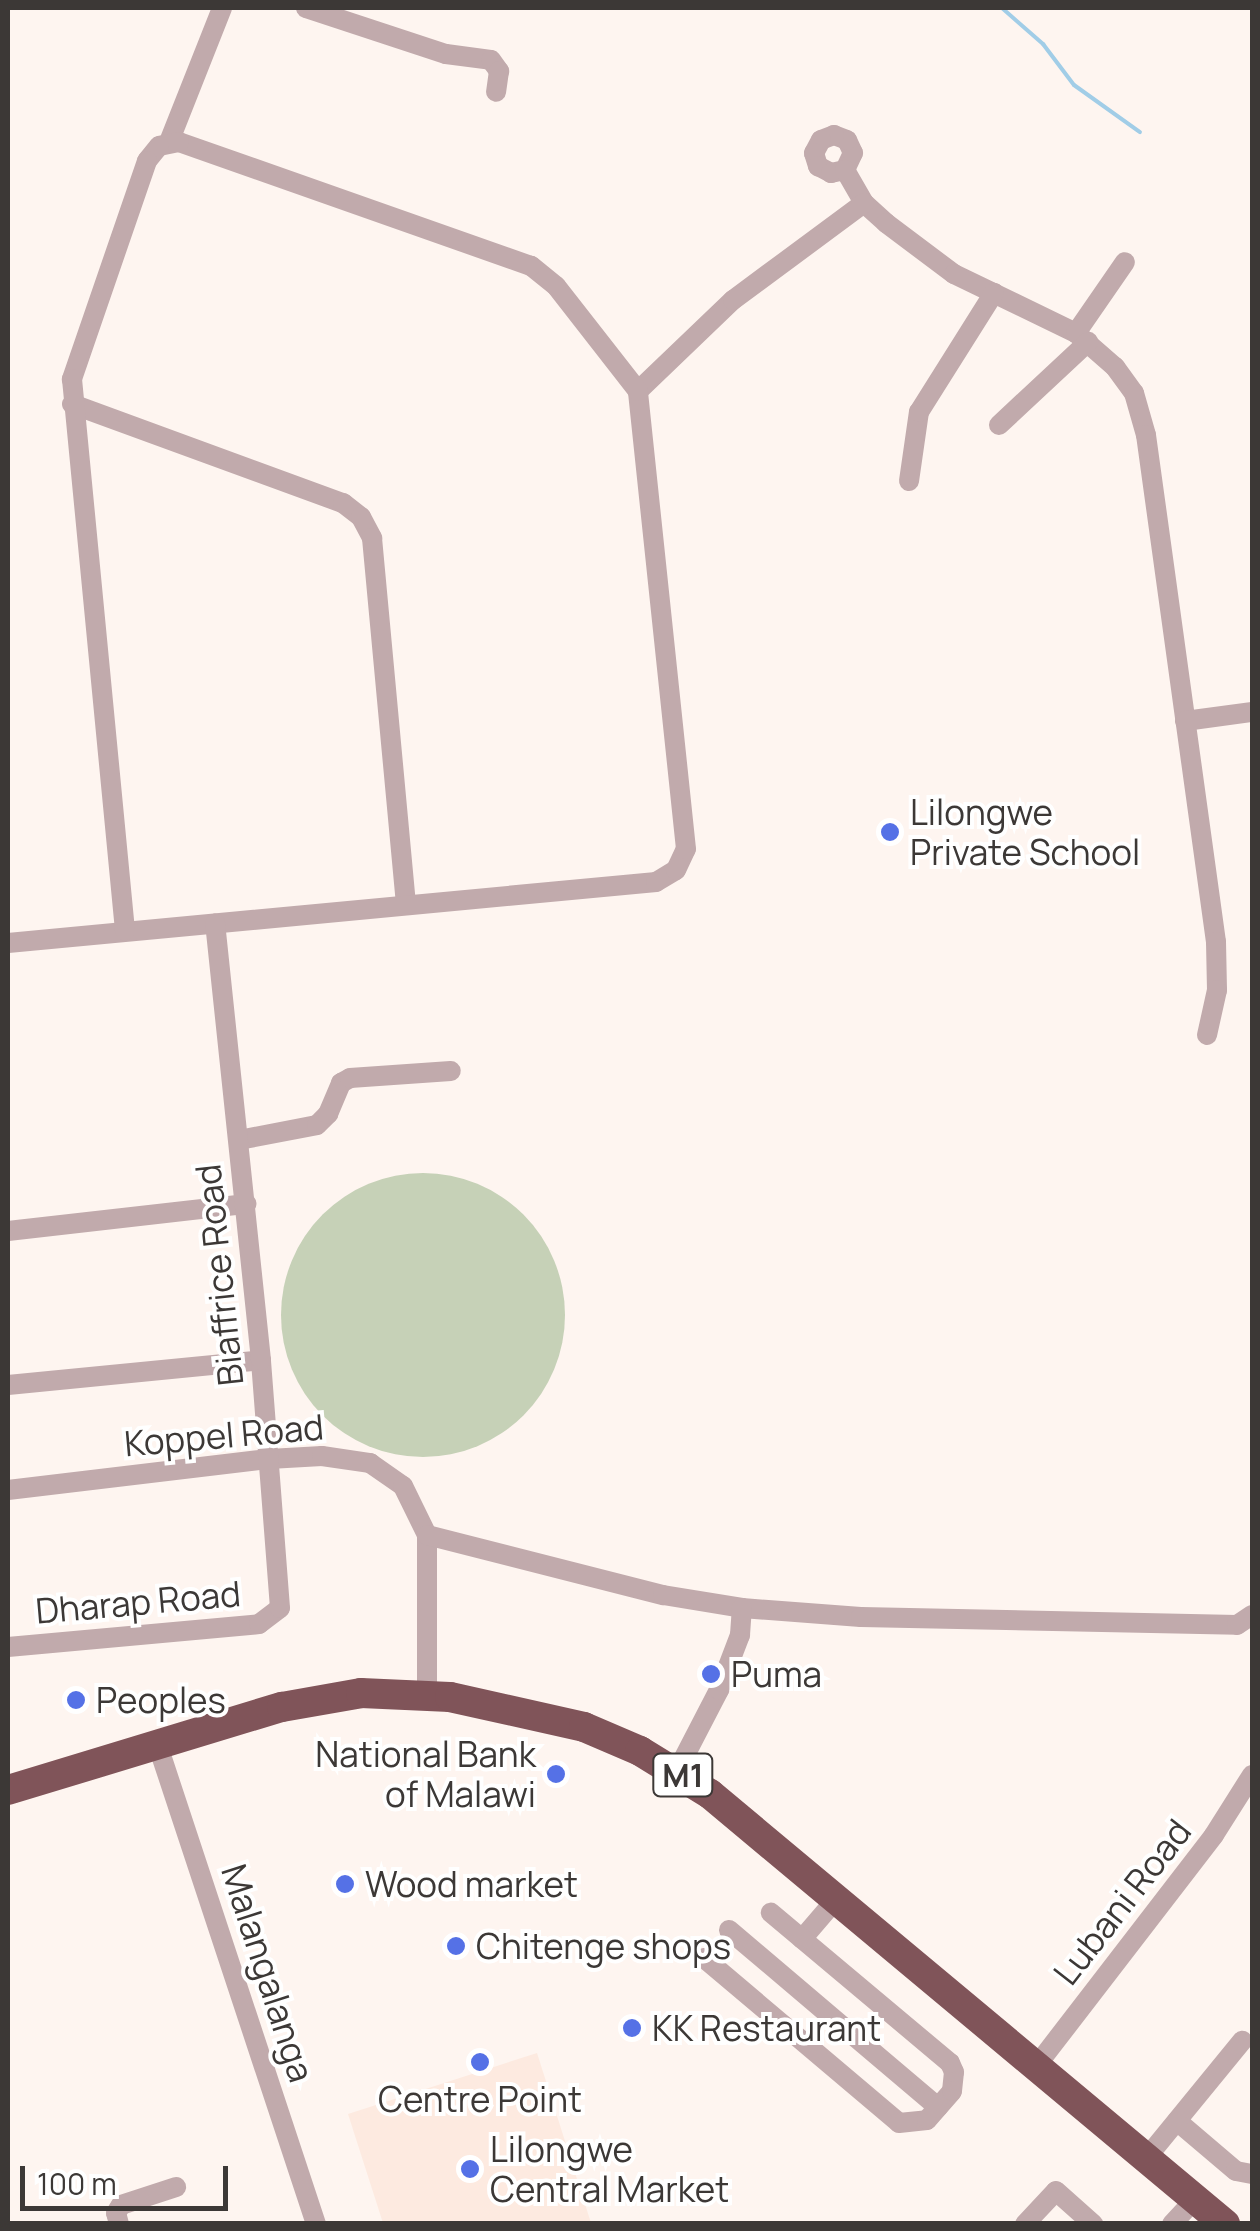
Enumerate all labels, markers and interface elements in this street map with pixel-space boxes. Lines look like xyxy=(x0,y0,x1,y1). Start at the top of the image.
place label: Lilongwe Private School xyxy=(910,791,1140,873)
marker: Lilongwe Private School xyxy=(879,821,901,843)
street label: Biaffrice Road xyxy=(186,1162,252,1388)
street label: Koppel Road xyxy=(123,1405,325,1465)
street label: Dharap Road xyxy=(34,1572,242,1632)
place label: Puma xyxy=(731,1653,822,1695)
marker: Puma xyxy=(700,1663,722,1685)
place label: Peoples xyxy=(96,1679,226,1721)
marker: Peoples xyxy=(65,1689,87,1711)
place label: National Bank of Malawi xyxy=(315,1733,536,1815)
road number: M1 xyxy=(650,1748,716,1802)
marker: National Bank of Malawi xyxy=(545,1763,567,1785)
street label: Lubani Road xyxy=(1045,1811,1199,1993)
street label: Malangalanga xyxy=(213,1859,323,2087)
place label: Wood market xyxy=(365,1863,578,1905)
marker: Wood market xyxy=(334,1873,356,1895)
place label: Chitenge shops xyxy=(476,1925,731,1967)
marker: Chitenge shops xyxy=(445,1935,467,1957)
place label: KK Restaurant xyxy=(652,2007,882,2049)
marker: KK Restaurant xyxy=(621,2017,643,2039)
marker: Centre Point xyxy=(469,2051,491,2073)
place label: Centre Point xyxy=(378,2078,582,2120)
place label: Lilongwe Central Market xyxy=(490,2128,729,2210)
scale bar xyxy=(25,2146,232,2208)
marker: Lilongwe Central Market xyxy=(459,2158,481,2180)
text: 100 m xyxy=(37,2163,117,2204)

